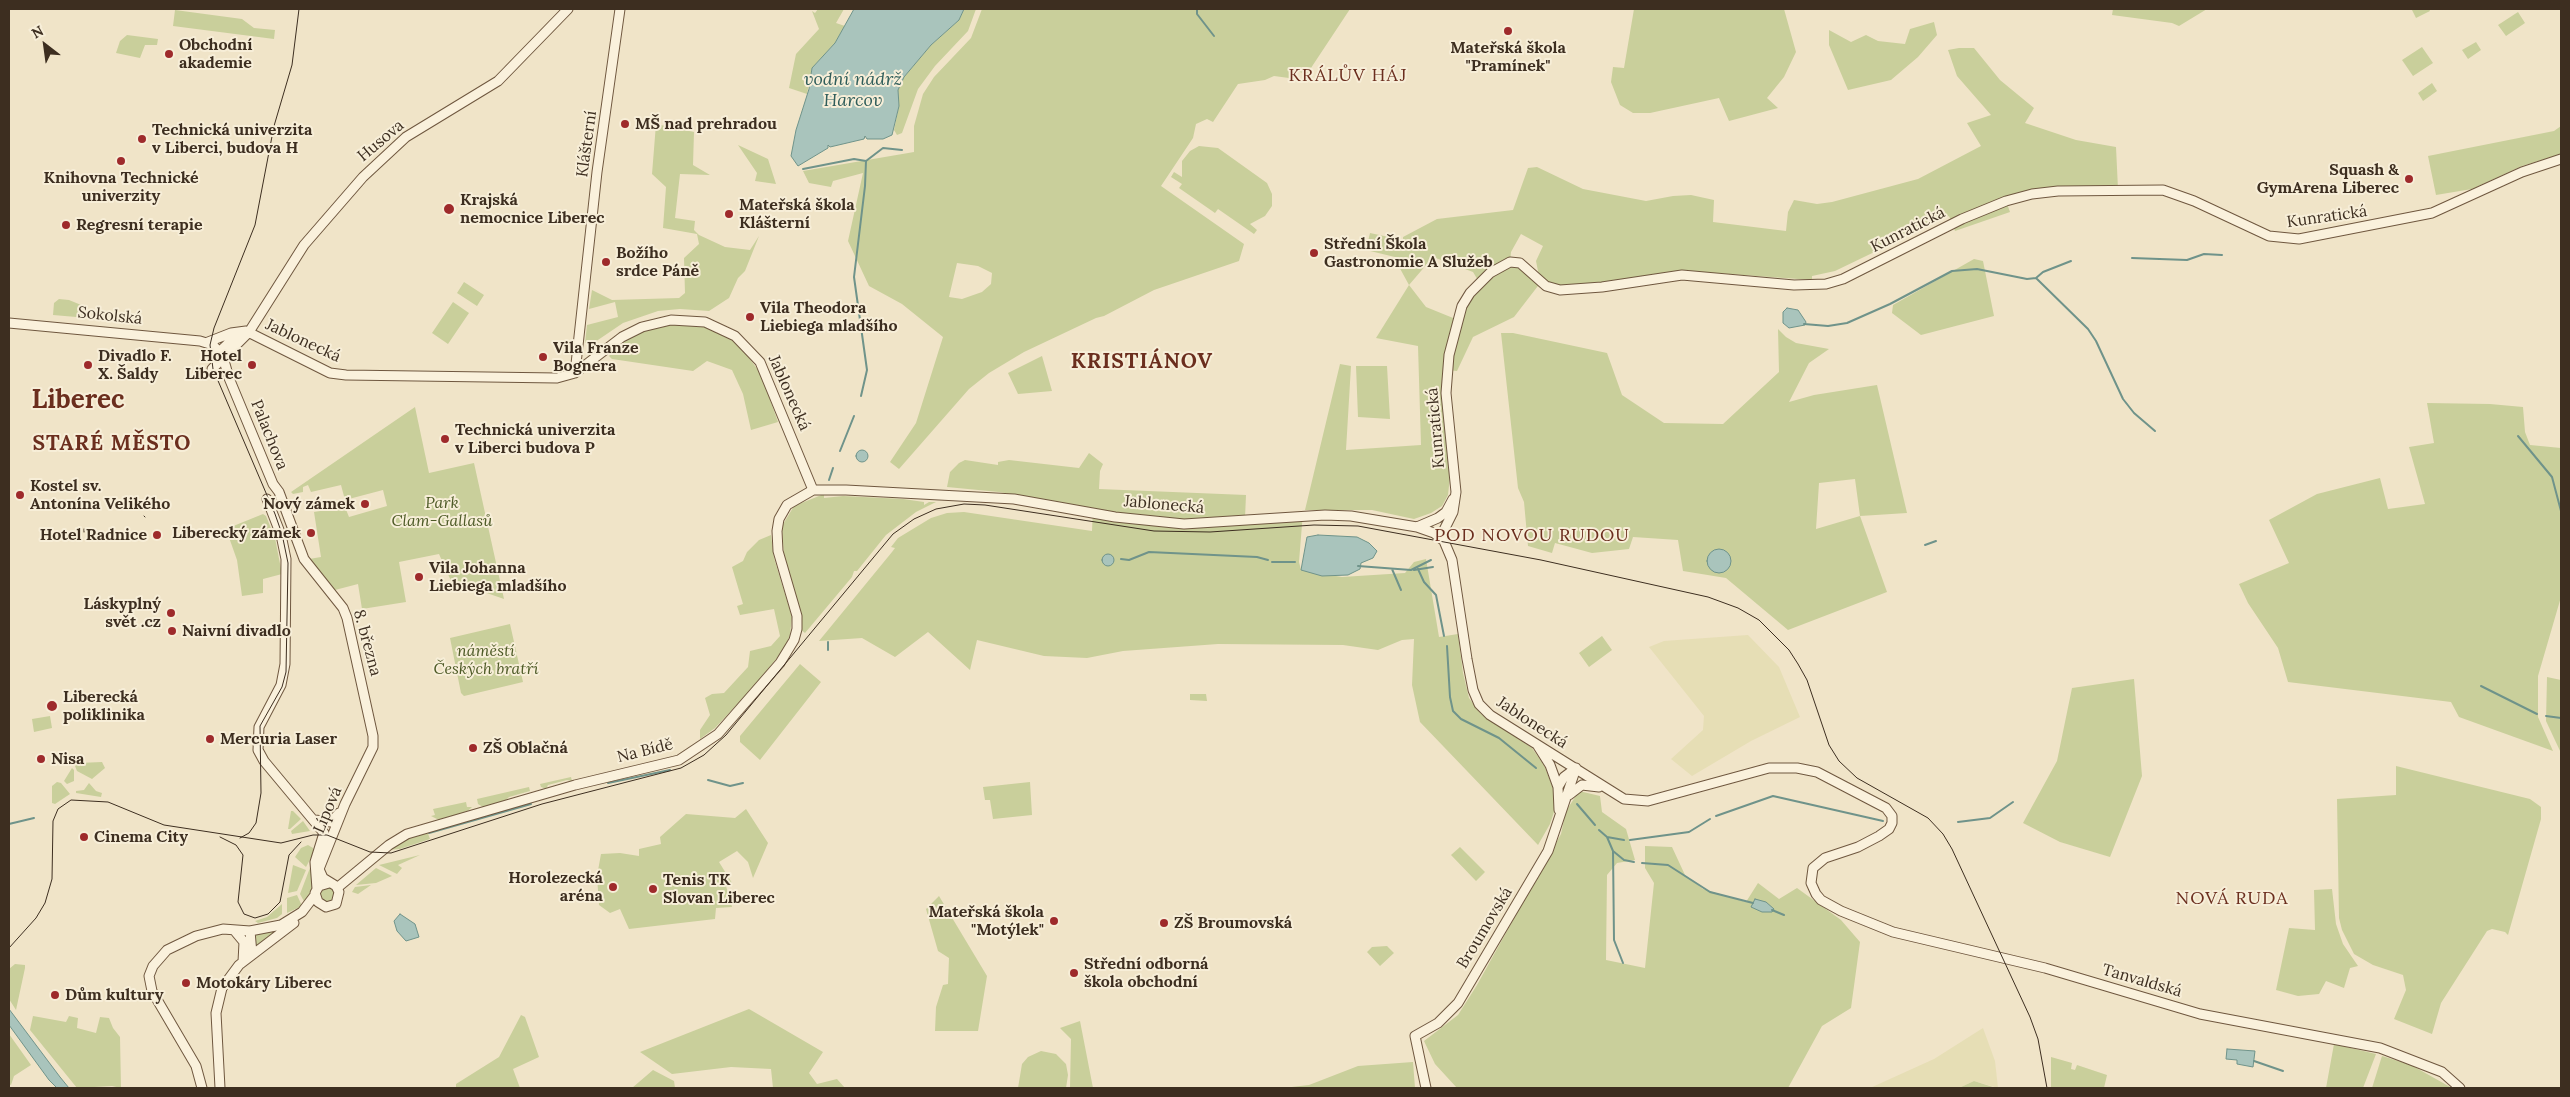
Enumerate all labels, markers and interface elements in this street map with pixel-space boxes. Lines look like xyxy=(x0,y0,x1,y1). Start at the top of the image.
north arrow xyxy=(20,20,70,70)
text: N xyxy=(28,22,47,43)
marker: Mateřská škola "Pramínek" xyxy=(1502,25,1514,37)
place label: Obchodní akademie xyxy=(179,35,253,73)
place label: Mateřská škola "Pramínek" xyxy=(1450,38,1566,76)
marker: Obchodní akademie xyxy=(163,48,175,60)
district label: KRÁLŮV HÁJ xyxy=(1287,65,1409,87)
water label: vodní nádrž Harcov xyxy=(804,69,902,112)
street label: Klášterní xyxy=(573,110,601,178)
place label: MŠ nad prehradou xyxy=(635,114,777,134)
street label: Husova xyxy=(354,116,408,166)
marker: MŠ nad prehradou xyxy=(619,118,631,130)
place label: Technická univerzita v Liberci, budova H xyxy=(152,120,312,158)
marker: Technická univerzita v Liberci, budova H xyxy=(136,133,148,145)
marker: Knihovna Technické univerzity xyxy=(115,155,127,167)
place label: Squash & GymArena Liberec xyxy=(2257,160,2399,198)
place label: Knihovna Technické univerzity xyxy=(44,168,198,206)
marker: Squash & GymArena Liberec xyxy=(2403,173,2415,185)
place label: Krajská nemocnice Liberec xyxy=(460,190,605,228)
place label: Mateřská škola Klášterní xyxy=(739,195,855,233)
marker: Krajská nemocnice Liberec xyxy=(442,202,456,216)
street label: Kunratická xyxy=(2286,202,2368,232)
street label: Kunratická xyxy=(1868,203,1948,257)
marker: Mateřská škola Klášterní xyxy=(723,208,735,220)
place label: Regresní terapie xyxy=(76,215,202,235)
marker: Regresní terapie xyxy=(60,219,72,231)
place label: Střední Škola Gastronomie A Služeb xyxy=(1324,234,1493,272)
place label: Božího srdce Páně xyxy=(616,243,699,281)
marker: Střední Škola Gastronomie A Služeb xyxy=(1308,247,1320,259)
marker: Božího srdce Páně xyxy=(600,256,612,268)
place label: Vila Theodora Liebiega mladšího xyxy=(760,298,898,336)
street label: Sokolská xyxy=(77,303,143,329)
marker: Vila Theodora Liebiega mladšího xyxy=(744,311,756,323)
street label: Jablonecká xyxy=(262,315,344,367)
place label: Vila Franze Bognera xyxy=(553,338,639,376)
place label: Divadlo F. X. Šaldy xyxy=(98,346,172,384)
place label: Hotel Liberec xyxy=(185,346,242,384)
district label: KRISTIÁNOV xyxy=(1070,349,1214,375)
marker: Vila Franze Bognera xyxy=(537,351,549,363)
street label: Jablonecká xyxy=(764,352,814,434)
marker: Divadlo F. X. Šaldy xyxy=(82,359,94,371)
marker: Hotel Liberec xyxy=(246,359,258,371)
district label: Liberec xyxy=(32,385,124,417)
street label: Kunratická xyxy=(1423,387,1449,469)
street label: Palachova xyxy=(246,397,292,473)
place label: Technická univerzita v Liberci budova P xyxy=(455,420,615,458)
district label: STARÉ MĚSTO xyxy=(31,431,193,457)
marker: Technická univerzita v Liberci budova P xyxy=(439,433,451,445)
place label: Kostel sv. Antonína Velikého xyxy=(30,476,170,514)
marker: Kostel sv. Antonína Velikého xyxy=(14,489,26,501)
street label: Jablonecká xyxy=(1123,492,1205,518)
park label: Park Clam-Gallasů xyxy=(392,493,492,531)
place label: Nový zámek xyxy=(263,494,355,514)
marker: Nový zámek xyxy=(359,498,371,510)
place label: Liberecký zámek xyxy=(172,523,301,543)
place label: Hotel Radnice xyxy=(40,525,147,545)
district label: POD NOVOU RUDOU xyxy=(1432,525,1632,547)
marker: Liberecký zámek xyxy=(305,527,317,539)
marker: Hotel Radnice xyxy=(151,529,163,541)
place label: Vila Johanna Liebiega mladšího xyxy=(429,558,567,596)
marker: Vila Johanna Liebiega mladšího xyxy=(413,571,425,583)
place label: Láskyplný svět .cz xyxy=(84,594,161,632)
marker: Láskyplný svět .cz xyxy=(165,607,177,619)
street label: 8. března xyxy=(349,608,385,678)
place label: Naivní divadlo xyxy=(182,621,291,641)
marker: Naivní divadlo xyxy=(166,625,178,637)
park label: náměstí Českých bratří xyxy=(433,641,539,679)
place label: Liberecká poliklinika xyxy=(63,687,145,725)
street label: Jablonecká xyxy=(1493,693,1571,753)
marker: Liberecká poliklinika xyxy=(45,699,59,713)
place label: Mercuria Laser xyxy=(220,729,337,749)
marker: Mercuria Laser xyxy=(204,733,216,745)
street label: Na Bídě xyxy=(615,735,675,767)
place label: ZŠ Oblačná xyxy=(483,738,568,758)
marker: ZŠ Oblačná xyxy=(467,742,479,754)
place label: Nisa xyxy=(51,749,84,769)
marker: Nisa xyxy=(35,753,47,765)
street label: Lípová xyxy=(310,784,346,836)
place label: Cinema City xyxy=(94,827,188,847)
marker: Cinema City xyxy=(78,831,90,843)
place label: Horolezecká aréna xyxy=(508,868,603,906)
place label: Tenis TK Slovan Liberec xyxy=(663,870,775,908)
marker: Horolezecká aréna xyxy=(607,881,619,893)
marker: Tenis TK Slovan Liberec xyxy=(647,883,659,895)
street label: Broumovská xyxy=(1453,884,1517,972)
district label: NOVÁ RUDA xyxy=(2174,888,2290,910)
place label: Mateřská škola "Motýlek" xyxy=(928,902,1044,940)
place label: ZŠ Broumovská xyxy=(1174,913,1292,933)
marker: Mateřská škola "Motýlek" xyxy=(1048,915,1060,927)
marker: ZŠ Broumovská xyxy=(1158,917,1170,929)
place label: Střední odborná škola obchodní xyxy=(1084,954,1208,992)
street label: Tanvaldská xyxy=(2100,960,2184,1002)
marker: Střední odborná škola obchodní xyxy=(1068,967,1080,979)
place label: Motokáry Liberec xyxy=(196,973,332,993)
marker: Motokáry Liberec xyxy=(180,977,192,989)
place label: Dům kultury xyxy=(65,985,163,1005)
marker: Dům kultury xyxy=(49,989,61,1001)

